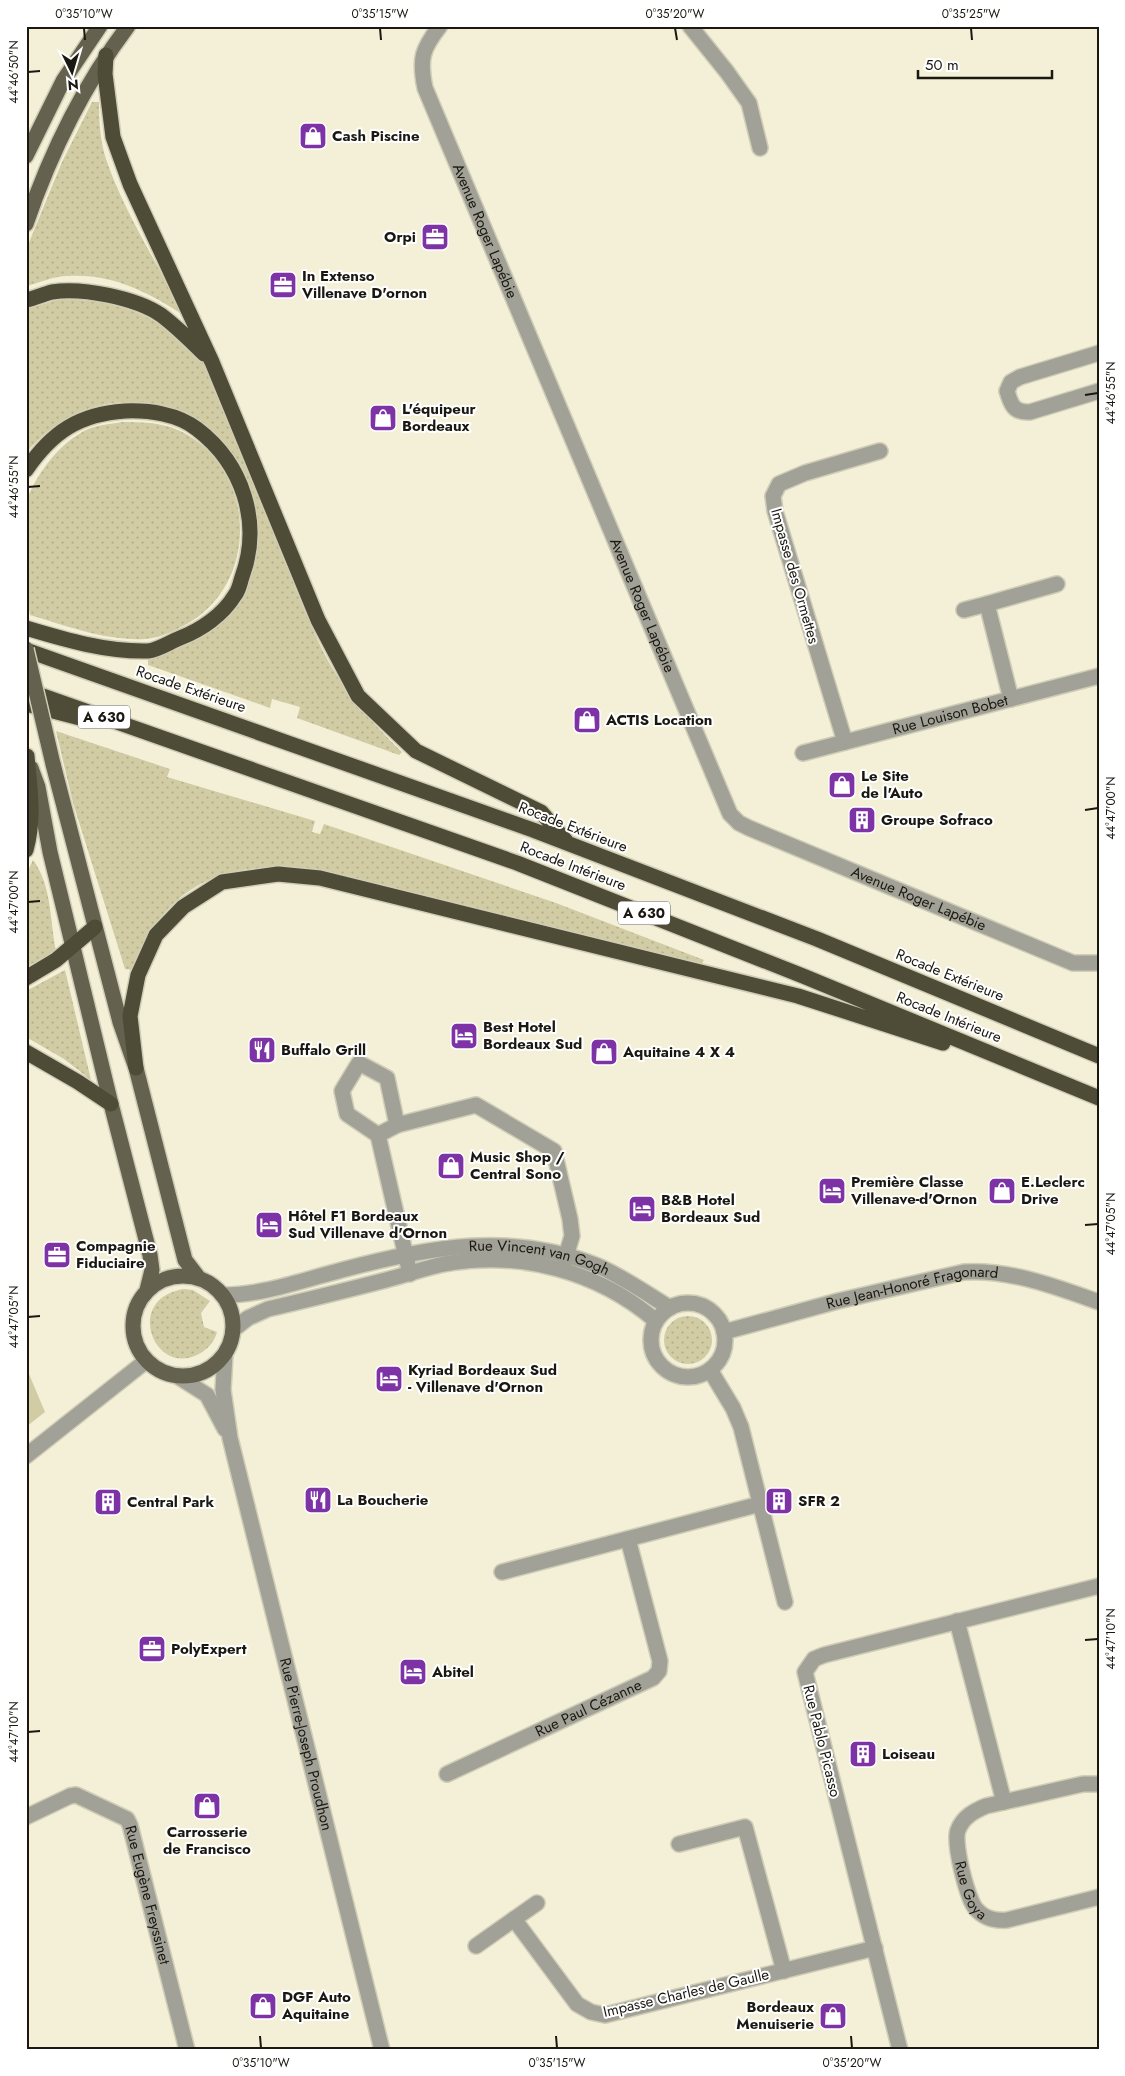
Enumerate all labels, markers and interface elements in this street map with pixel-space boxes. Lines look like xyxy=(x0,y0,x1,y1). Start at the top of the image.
text: 0°35'10"W xyxy=(55,5,113,23)
text: 0°35'15"W xyxy=(352,5,409,23)
text: 0°35'20"W xyxy=(646,5,705,23)
text: 0°35'25"W xyxy=(942,5,1000,23)
text: 44°46'50"N xyxy=(5,40,23,104)
north arrow xyxy=(48,48,98,98)
scale bar xyxy=(918,48,1051,80)
text: 50 m xyxy=(925,54,959,76)
text: N xyxy=(67,75,80,95)
shop icon: Cash Piscine xyxy=(298,121,328,151)
place label: Cash Piscine xyxy=(332,125,420,147)
street label: Avenue Roger Lapébie xyxy=(447,160,523,302)
office icon: Orpi xyxy=(420,222,450,252)
place label: Orpi xyxy=(384,226,416,248)
place label: In Extenso Villenave D'ornon xyxy=(301,265,427,304)
office icon: In Extenso Villenave D'ornon xyxy=(268,270,298,300)
text: 44°46'55"N xyxy=(1102,361,1120,425)
place label: L'équipeur Bordeaux xyxy=(402,398,477,437)
shop icon: L'équipeur Bordeaux xyxy=(368,403,398,433)
text: 44°46'55"N xyxy=(5,455,23,519)
street label: Impasse des Ormettes xyxy=(765,506,825,646)
street label: Avenue Roger Lapébie xyxy=(604,534,681,676)
street label: Rocade Extérieure xyxy=(133,660,249,718)
street label: Rue Louison Bobet xyxy=(890,689,1011,740)
shop icon: ACTIS Location xyxy=(572,705,602,735)
road number: A 630 xyxy=(78,706,130,729)
place label: ACTIS Location xyxy=(605,709,712,731)
place label: Le Site de l'Auto xyxy=(861,765,923,804)
shop icon: Le Site de l'Auto xyxy=(827,770,857,800)
text: 44°47'00"N xyxy=(1102,776,1120,840)
street label: Rocade Extérieure xyxy=(515,796,631,858)
building icon: Groupe Sofraco xyxy=(847,805,877,835)
place label: Groupe Sofraco xyxy=(881,809,993,831)
street label: Rocade Intérieure xyxy=(517,836,629,896)
street label: Avenue Roger Lapébie xyxy=(848,861,990,937)
text: 44°47'00"N xyxy=(5,870,23,934)
road number: A 630 xyxy=(618,901,670,924)
street label: Rocade Extérieure xyxy=(893,943,1008,1007)
street label: Rocade Intérieure xyxy=(893,986,1005,1048)
place label: Best Hotel Bordeaux Sud xyxy=(483,1016,582,1055)
hotel icon: Best Hotel Bordeaux Sud xyxy=(449,1021,479,1051)
restaurant icon: Buffalo Grill xyxy=(247,1035,277,1065)
shop icon: Aquitaine 4 X 4 xyxy=(589,1037,619,1067)
place label: Buffalo Grill xyxy=(281,1039,366,1061)
place label: Aquitaine 4 X 4 xyxy=(622,1041,735,1063)
place label: Music Shop / Central Sono xyxy=(470,1146,565,1185)
shop icon: Music Shop / Central Sono xyxy=(436,1151,466,1181)
place label: Première Classe Villenave-d'Ornon xyxy=(850,1171,977,1210)
place label: E.Leclerc Drive xyxy=(1021,1171,1085,1210)
hotel icon: Première Classe Villenave-d'Ornon xyxy=(817,1176,847,1206)
shop icon: E.Leclerc Drive xyxy=(987,1176,1017,1206)
place label: B&B Hotel Bordeaux Sud xyxy=(661,1189,760,1228)
text: 44°47'05"N xyxy=(1102,1193,1120,1255)
hotel icon: B&B Hotel Bordeaux Sud xyxy=(627,1194,657,1224)
place label: Hôtel F1 Bordeaux Sud Villenave d'Ornon xyxy=(288,1205,447,1244)
hotel icon: Hôtel F1 Bordeaux Sud Villenave d'Ornon xyxy=(254,1210,284,1240)
place label: Compagnie Fiduciaire xyxy=(76,1235,156,1274)
street label: Rue Vincent van Gogh xyxy=(468,1235,614,1281)
office icon: Compagnie Fiduciaire xyxy=(42,1240,72,1270)
street label: Rue Jean-Honoré Fragonard xyxy=(824,1261,999,1315)
text: 44°47'05"N xyxy=(5,1286,23,1348)
place label: Kyriad Bordeaux Sud - Villenave d'Ornon xyxy=(408,1359,557,1398)
hotel icon: Kyriad Bordeaux Sud - Villenave d'Ornon xyxy=(374,1364,404,1394)
restaurant icon: La Boucherie xyxy=(303,1485,333,1515)
building icon: SFR 2 xyxy=(764,1486,794,1516)
building icon: Central Park xyxy=(93,1487,123,1517)
place label: La Boucherie xyxy=(337,1489,429,1511)
place label: SFR 2 xyxy=(798,1490,840,1512)
place label: Central Park xyxy=(127,1491,214,1513)
text: 44°47'10"N xyxy=(1102,1608,1120,1670)
office icon: PolyExpert xyxy=(137,1634,167,1664)
place label: PolyExpert xyxy=(171,1638,247,1660)
street label: Rue Pierre-Joseph Proudhon xyxy=(274,1655,338,1833)
hotel icon: Abitel xyxy=(398,1657,428,1687)
place label: Abitel xyxy=(431,1661,474,1683)
street label: Rue Paul Cézanne xyxy=(532,1674,645,1742)
street label: Rue Pablo Picasso xyxy=(797,1683,847,1799)
text: 44°47'10"N xyxy=(5,1701,23,1763)
building icon: Loiseau xyxy=(848,1739,878,1769)
place label: Loiseau xyxy=(882,1743,935,1765)
shop icon: Carrosserie de Francisco xyxy=(192,1791,222,1821)
place label: Carrosserie de Francisco xyxy=(163,1821,251,1860)
street label: Rue Eugène Freyssinet xyxy=(120,1823,176,1967)
street label: Rue Goya xyxy=(949,1859,991,1925)
street label: Impasse Charles de Gaulle xyxy=(601,1963,771,2023)
place label: DGF Auto Aquitaine xyxy=(281,1986,351,2025)
shop icon: DGF Auto Aquitaine xyxy=(248,1991,278,2021)
place label: Bordeaux Menuiserie xyxy=(736,1996,814,2035)
shop icon: Bordeaux Menuiserie xyxy=(818,2001,848,2031)
text: 0°35'10"W xyxy=(232,2054,290,2072)
text: 0°35'15"W xyxy=(529,2054,586,2072)
text: 0°35'20"W xyxy=(823,2054,882,2072)

